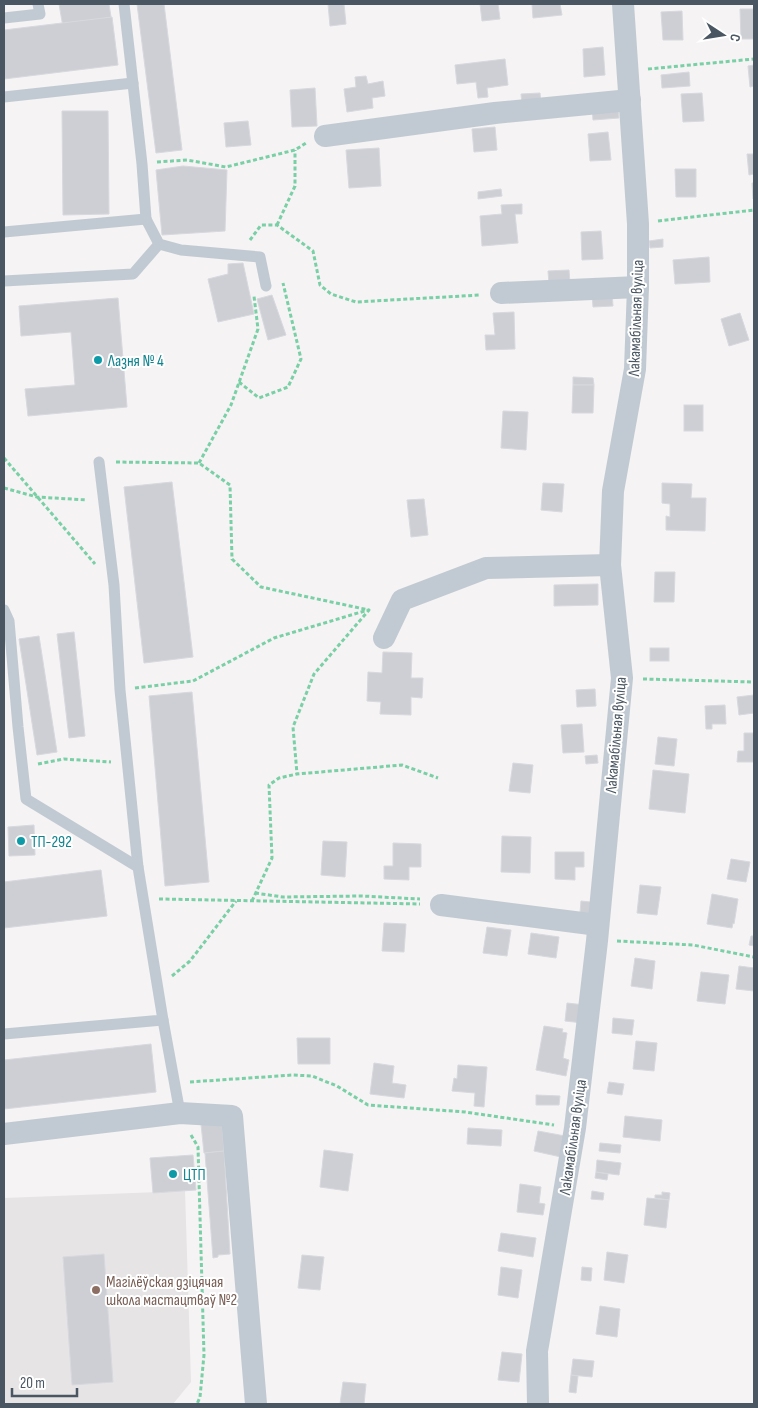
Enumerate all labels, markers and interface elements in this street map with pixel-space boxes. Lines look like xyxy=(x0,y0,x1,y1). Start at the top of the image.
north arrow xyxy=(698,10,748,60)
text: С xyxy=(726,32,744,43)
street label: Лакамабільная вуліца xyxy=(625,259,648,378)
place label: Лазня № 4 xyxy=(107,352,164,371)
marker: Лазня № 4 xyxy=(92,354,104,366)
street label: Лакамабільная вуліца xyxy=(602,676,631,795)
place label: ТП-292 xyxy=(31,833,72,852)
marker: ТП-292 xyxy=(15,835,27,847)
street label: Лакамабільная вуліца xyxy=(556,1078,591,1197)
place label: ЦТП xyxy=(183,1166,206,1185)
marker: ЦТП xyxy=(167,1168,179,1180)
place label: Магілёўская дзіцячая школа мастацтваў №2 xyxy=(106,1273,237,1310)
marker: Магілёўская дзіцячая школа мастацтваў №2 xyxy=(90,1284,102,1296)
scale bar xyxy=(12,1366,78,1398)
text: 20 m xyxy=(20,1374,45,1393)

